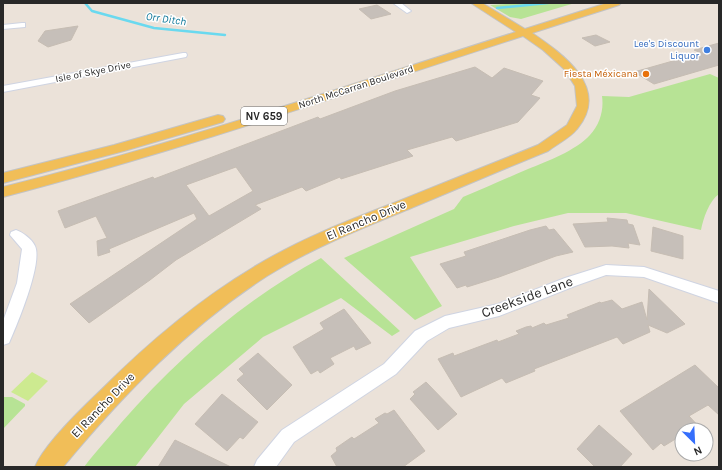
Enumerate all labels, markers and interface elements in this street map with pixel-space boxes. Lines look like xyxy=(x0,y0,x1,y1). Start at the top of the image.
water label: Orr Ditch xyxy=(145,10,187,28)
place label: Lee's Discount Liquor xyxy=(634,38,699,62)
marker: Lee's Discount Liquor xyxy=(702,45,712,55)
street label: Isle of Skye Drive xyxy=(54,59,132,85)
street label: North McCarran Boulevard xyxy=(297,63,415,111)
place label: Fiesta Méxicana xyxy=(564,68,638,80)
marker: Fiesta Méxicana xyxy=(641,69,651,79)
road number: NV 659 xyxy=(241,107,287,125)
street label: El Rancho Drive xyxy=(324,197,408,243)
street label: Creekside Lane xyxy=(479,273,575,321)
street label: El Rancho Drive xyxy=(68,370,138,440)
north arrow xyxy=(674,422,714,462)
text: N xyxy=(692,443,704,458)

